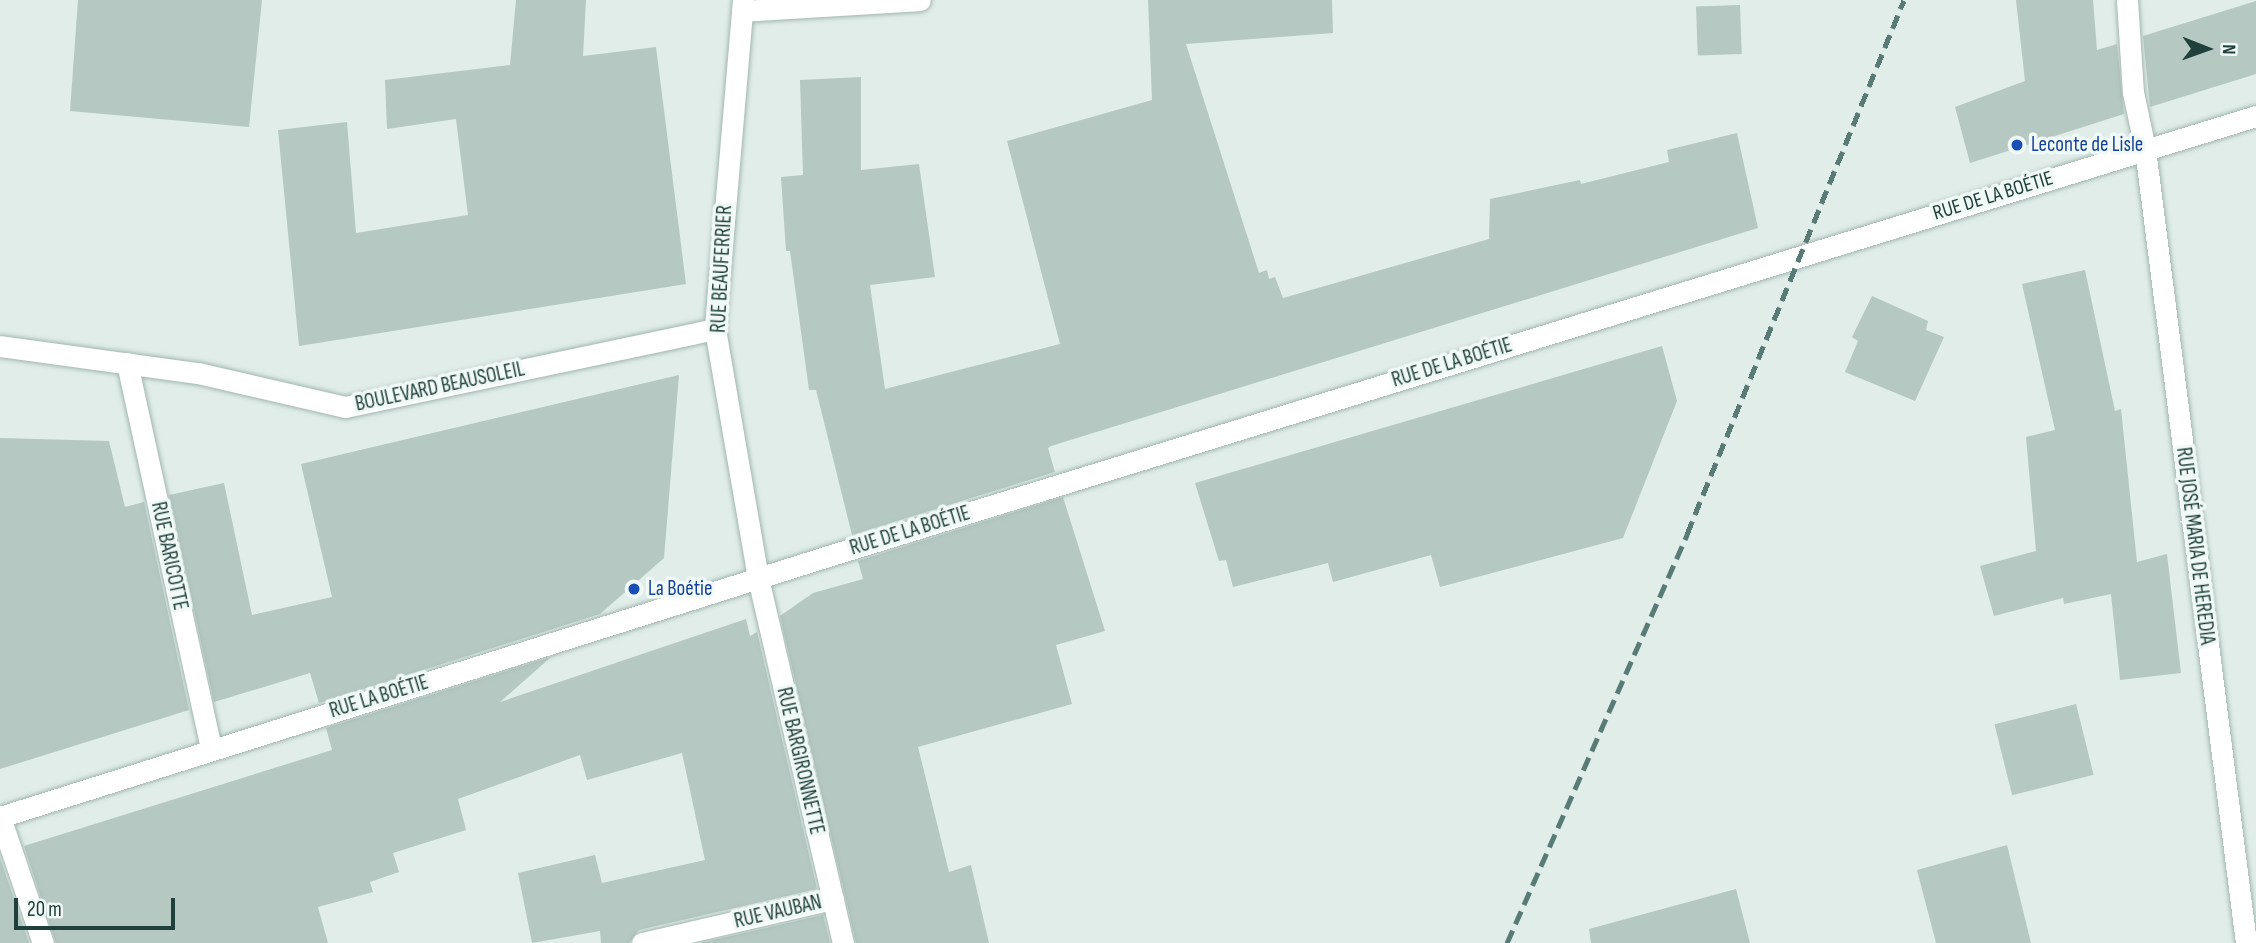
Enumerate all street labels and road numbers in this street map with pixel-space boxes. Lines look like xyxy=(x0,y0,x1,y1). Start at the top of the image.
street label: RUE DE LA BOÉTIE xyxy=(1930,166,2056,226)
street label: RUE BEAUFERRIER xyxy=(706,204,738,334)
street label: RUE DE LA BOÉTIE xyxy=(1389,333,1515,393)
street label: BOULEVARD BEAUSOLEIL xyxy=(353,357,527,417)
street label: RUE JOSÉ MARIA DE HEREDIA xyxy=(2170,446,2220,646)
street label: RUE BARICOTTE xyxy=(145,500,193,612)
street label: RUE DE LA BOÉTIE xyxy=(847,501,973,561)
street label: RUE LA BOÉTIE xyxy=(327,670,431,724)
street label: RUE BARGIRONNETTE xyxy=(771,685,829,837)
street label: RUE VAUBAN xyxy=(732,890,824,934)

